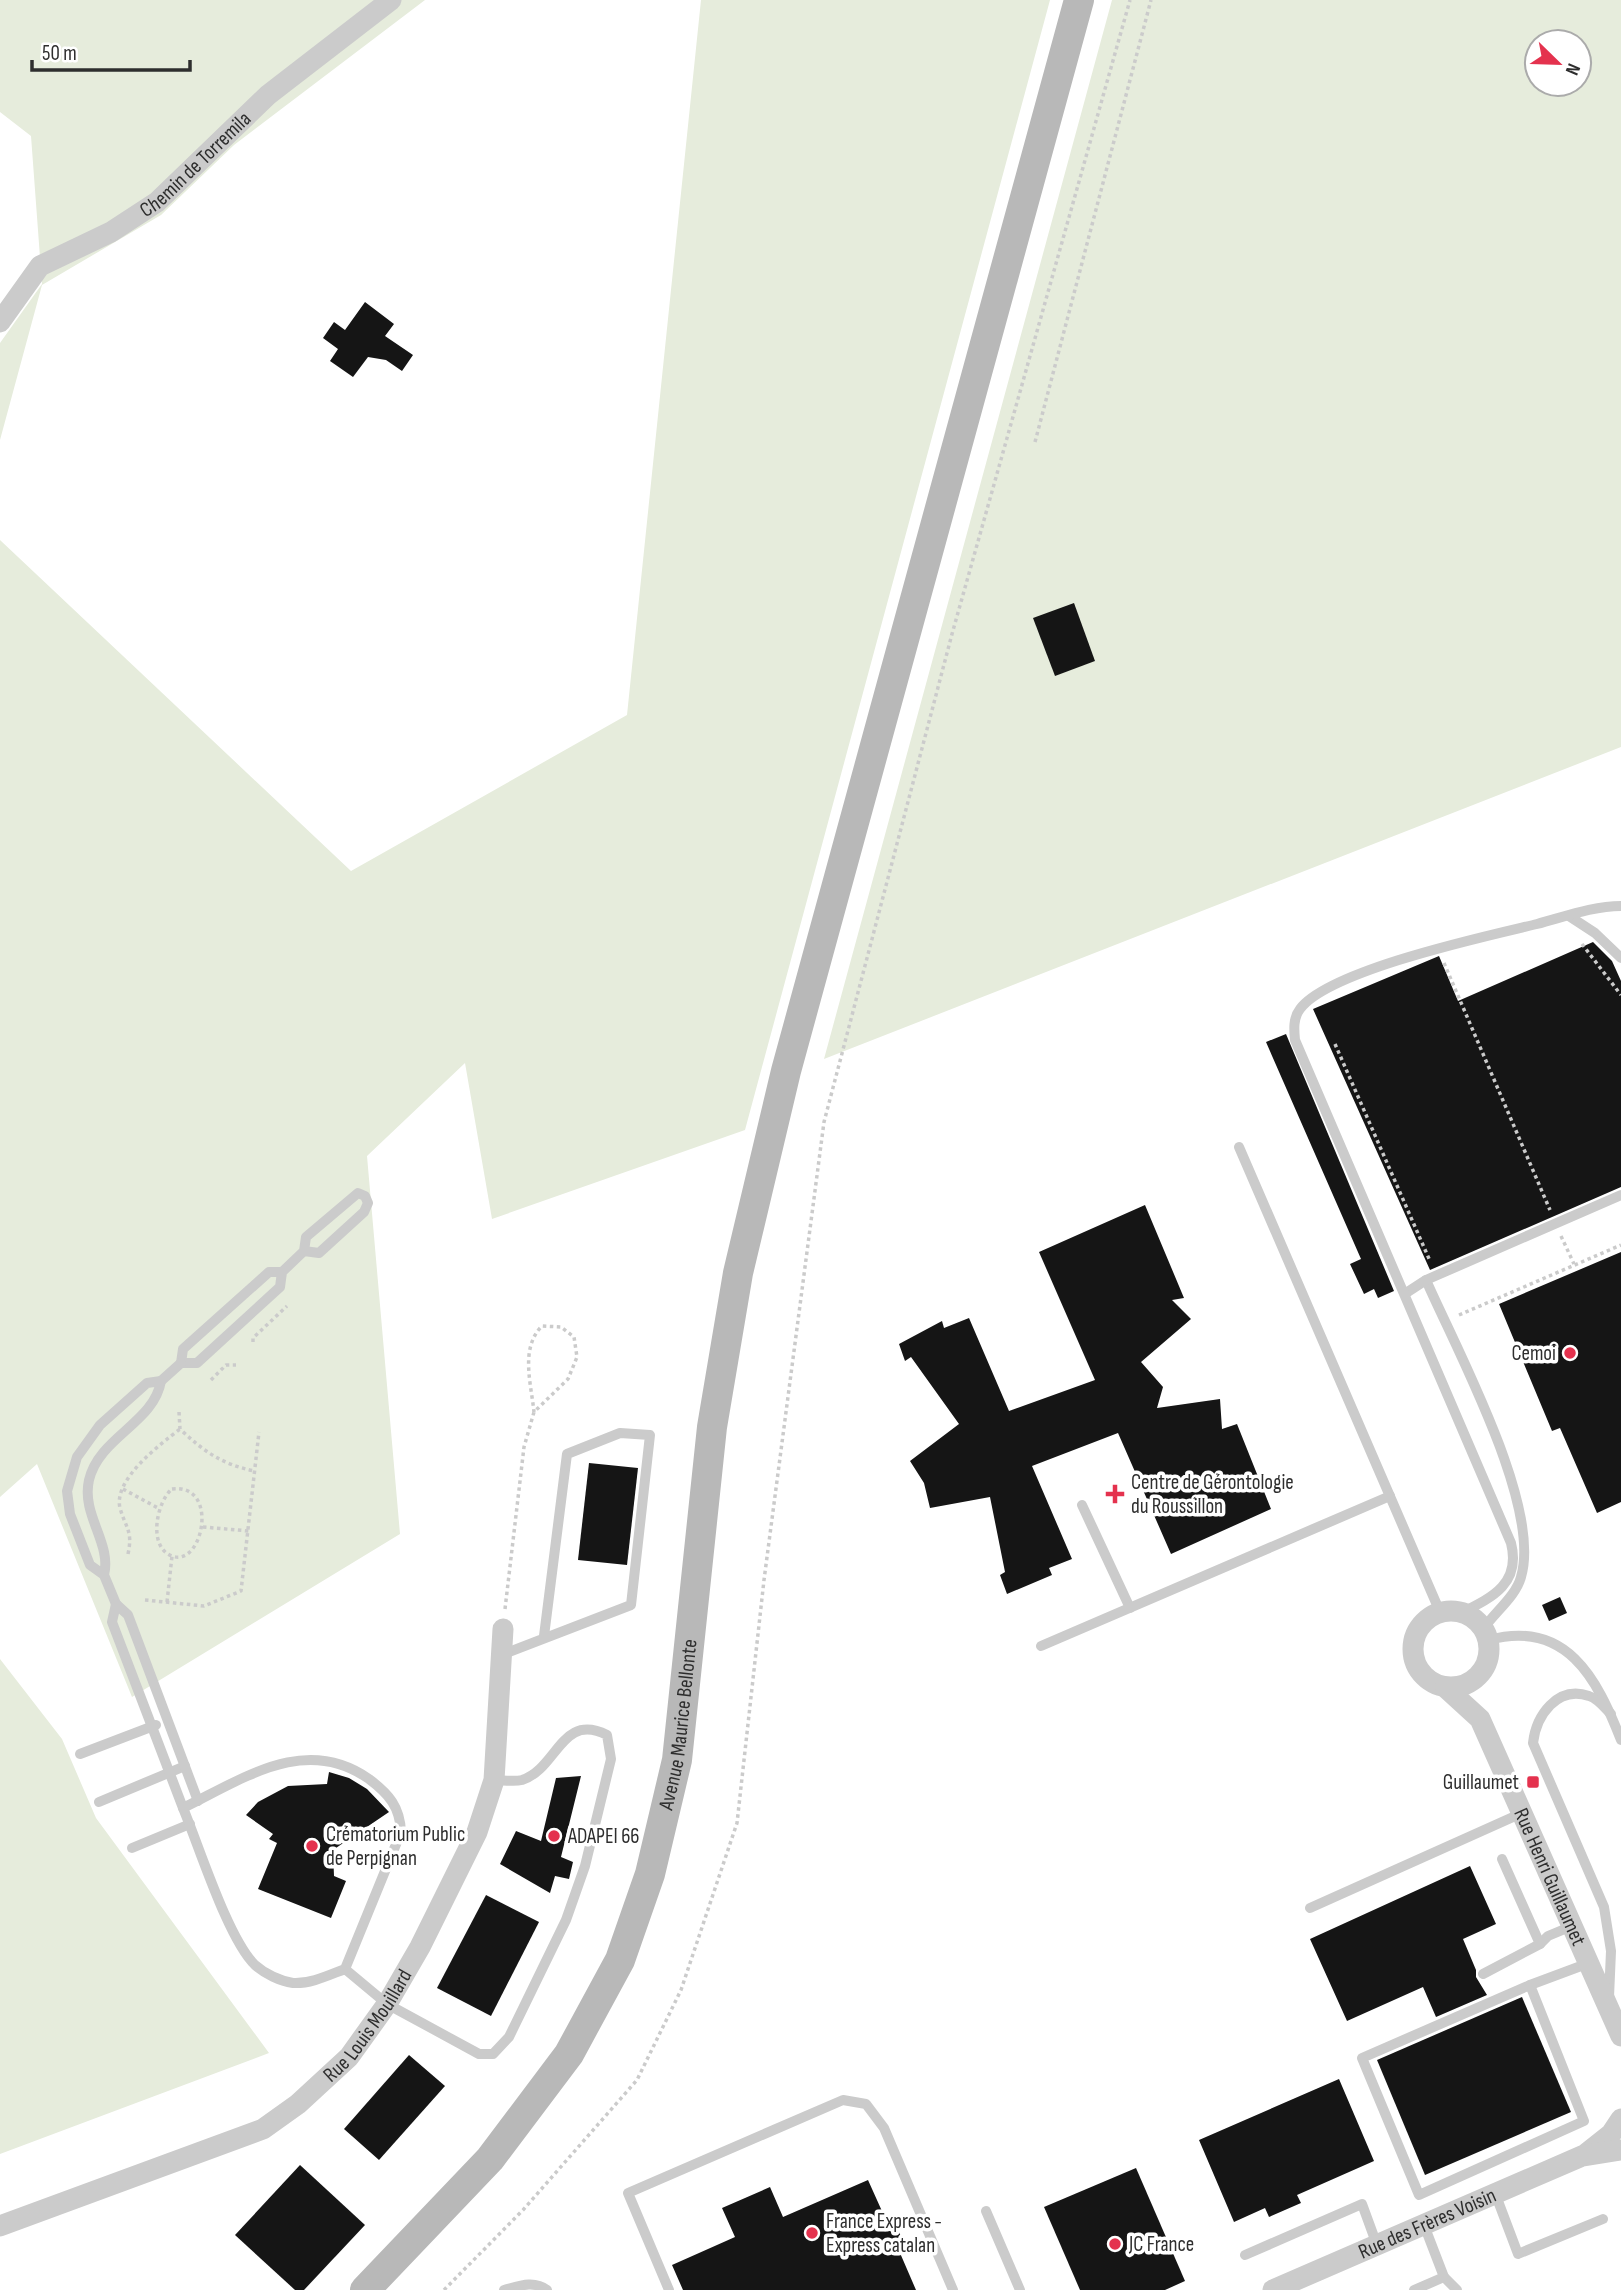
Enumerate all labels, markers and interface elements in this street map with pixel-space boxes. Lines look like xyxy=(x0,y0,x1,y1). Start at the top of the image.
scale bar xyxy=(32,28,189,72)
north arrow xyxy=(1523,28,1593,98)
text: 50 m xyxy=(42,41,77,66)
text: N xyxy=(1560,60,1585,78)
street label: Chemin de Torremila xyxy=(135,106,256,222)
place label: Cemoi xyxy=(1511,1341,1556,1366)
marker: Cemoi xyxy=(1562,1345,1578,1361)
place label: Centre de Gérontologie du Roussillon xyxy=(1131,1470,1294,1519)
marker: Centre de Gérontologie du Roussillon xyxy=(1105,1484,1125,1504)
street label: Avenue Maurice Bellonte xyxy=(653,1638,702,1813)
place label: Guillaumet xyxy=(1443,1770,1519,1795)
marker: Guillaumet xyxy=(1525,1774,1541,1790)
street label: Rue Henri Guillaumet xyxy=(1509,1804,1592,1949)
place label: Crématorium Public de Perpignan xyxy=(326,1822,465,1871)
place label: ADAPEI 66 xyxy=(567,1824,640,1849)
marker: ADAPEI 66 xyxy=(546,1828,562,1844)
marker: Crématorium Public de Perpignan xyxy=(304,1838,320,1854)
street label: Rue Louis Mouillard xyxy=(318,1965,417,2087)
street label: Rue des Frères Voisin xyxy=(1355,2182,1500,2264)
place label: France Express - Express catalan xyxy=(826,2209,942,2258)
marker: France Express - Express catalan xyxy=(804,2225,820,2241)
place label: JC France xyxy=(1128,2232,1194,2257)
marker: JC France xyxy=(1107,2236,1123,2252)

